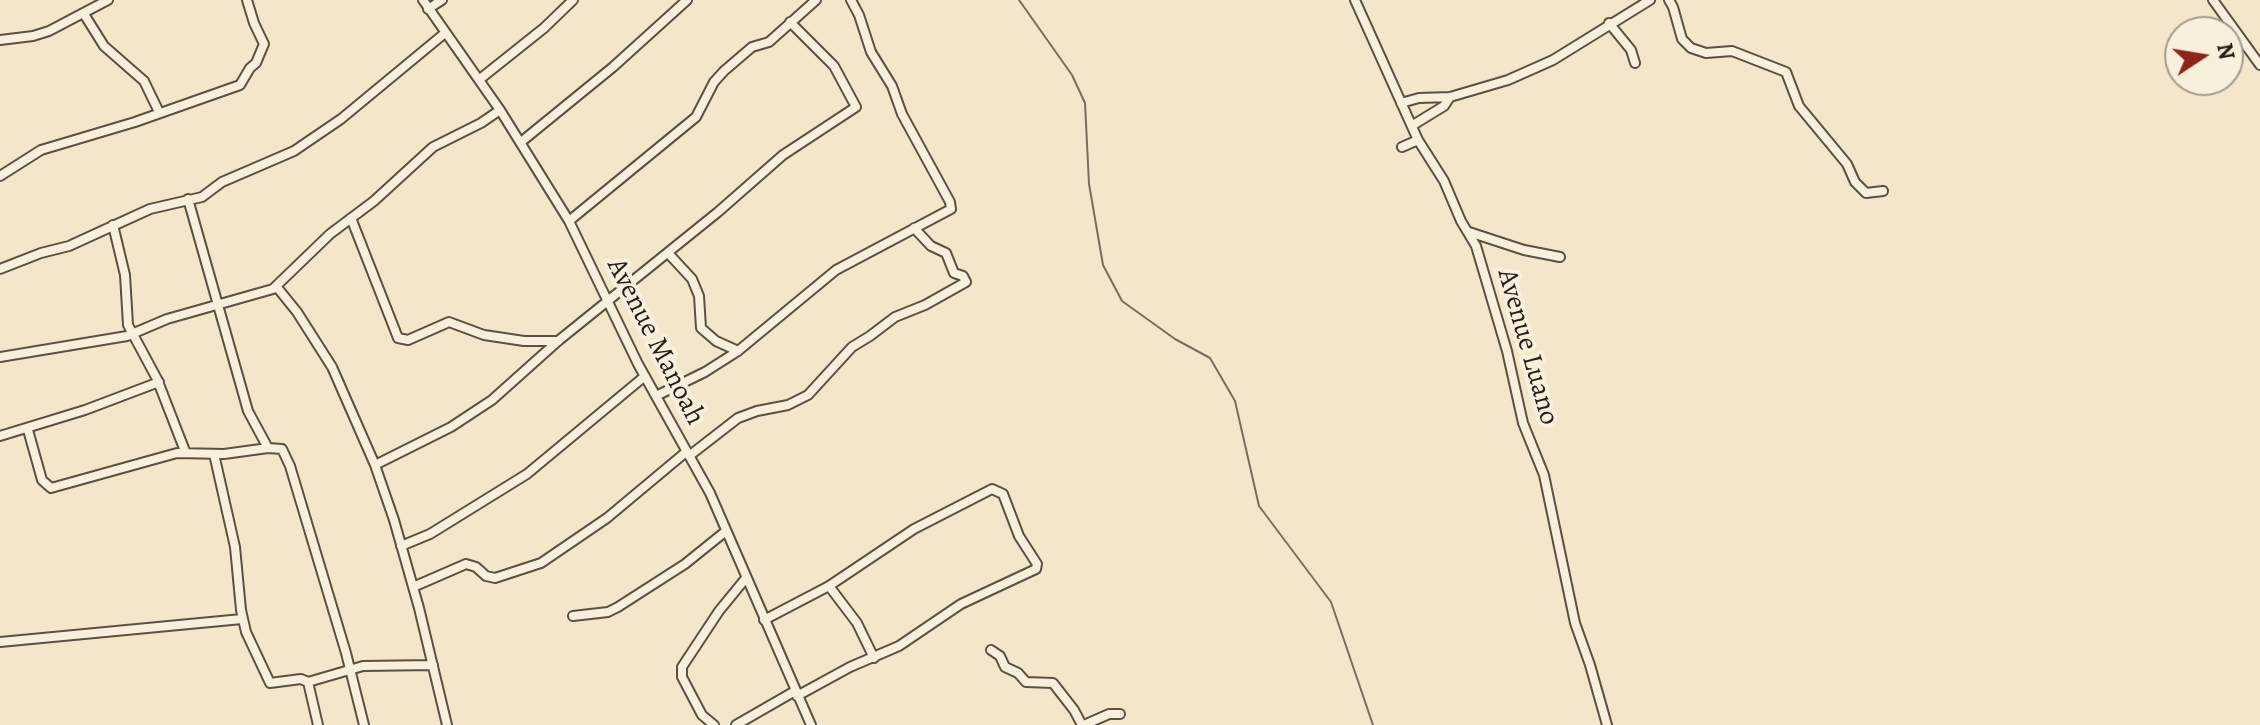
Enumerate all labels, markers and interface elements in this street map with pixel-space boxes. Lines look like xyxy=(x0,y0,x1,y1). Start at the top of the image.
north arrow xyxy=(2164,16,2244,96)
text: N xyxy=(2209,40,2242,62)
street label: Avenue Manoah xyxy=(599,253,711,431)
street label: Avenue Luano xyxy=(1489,265,1565,429)

